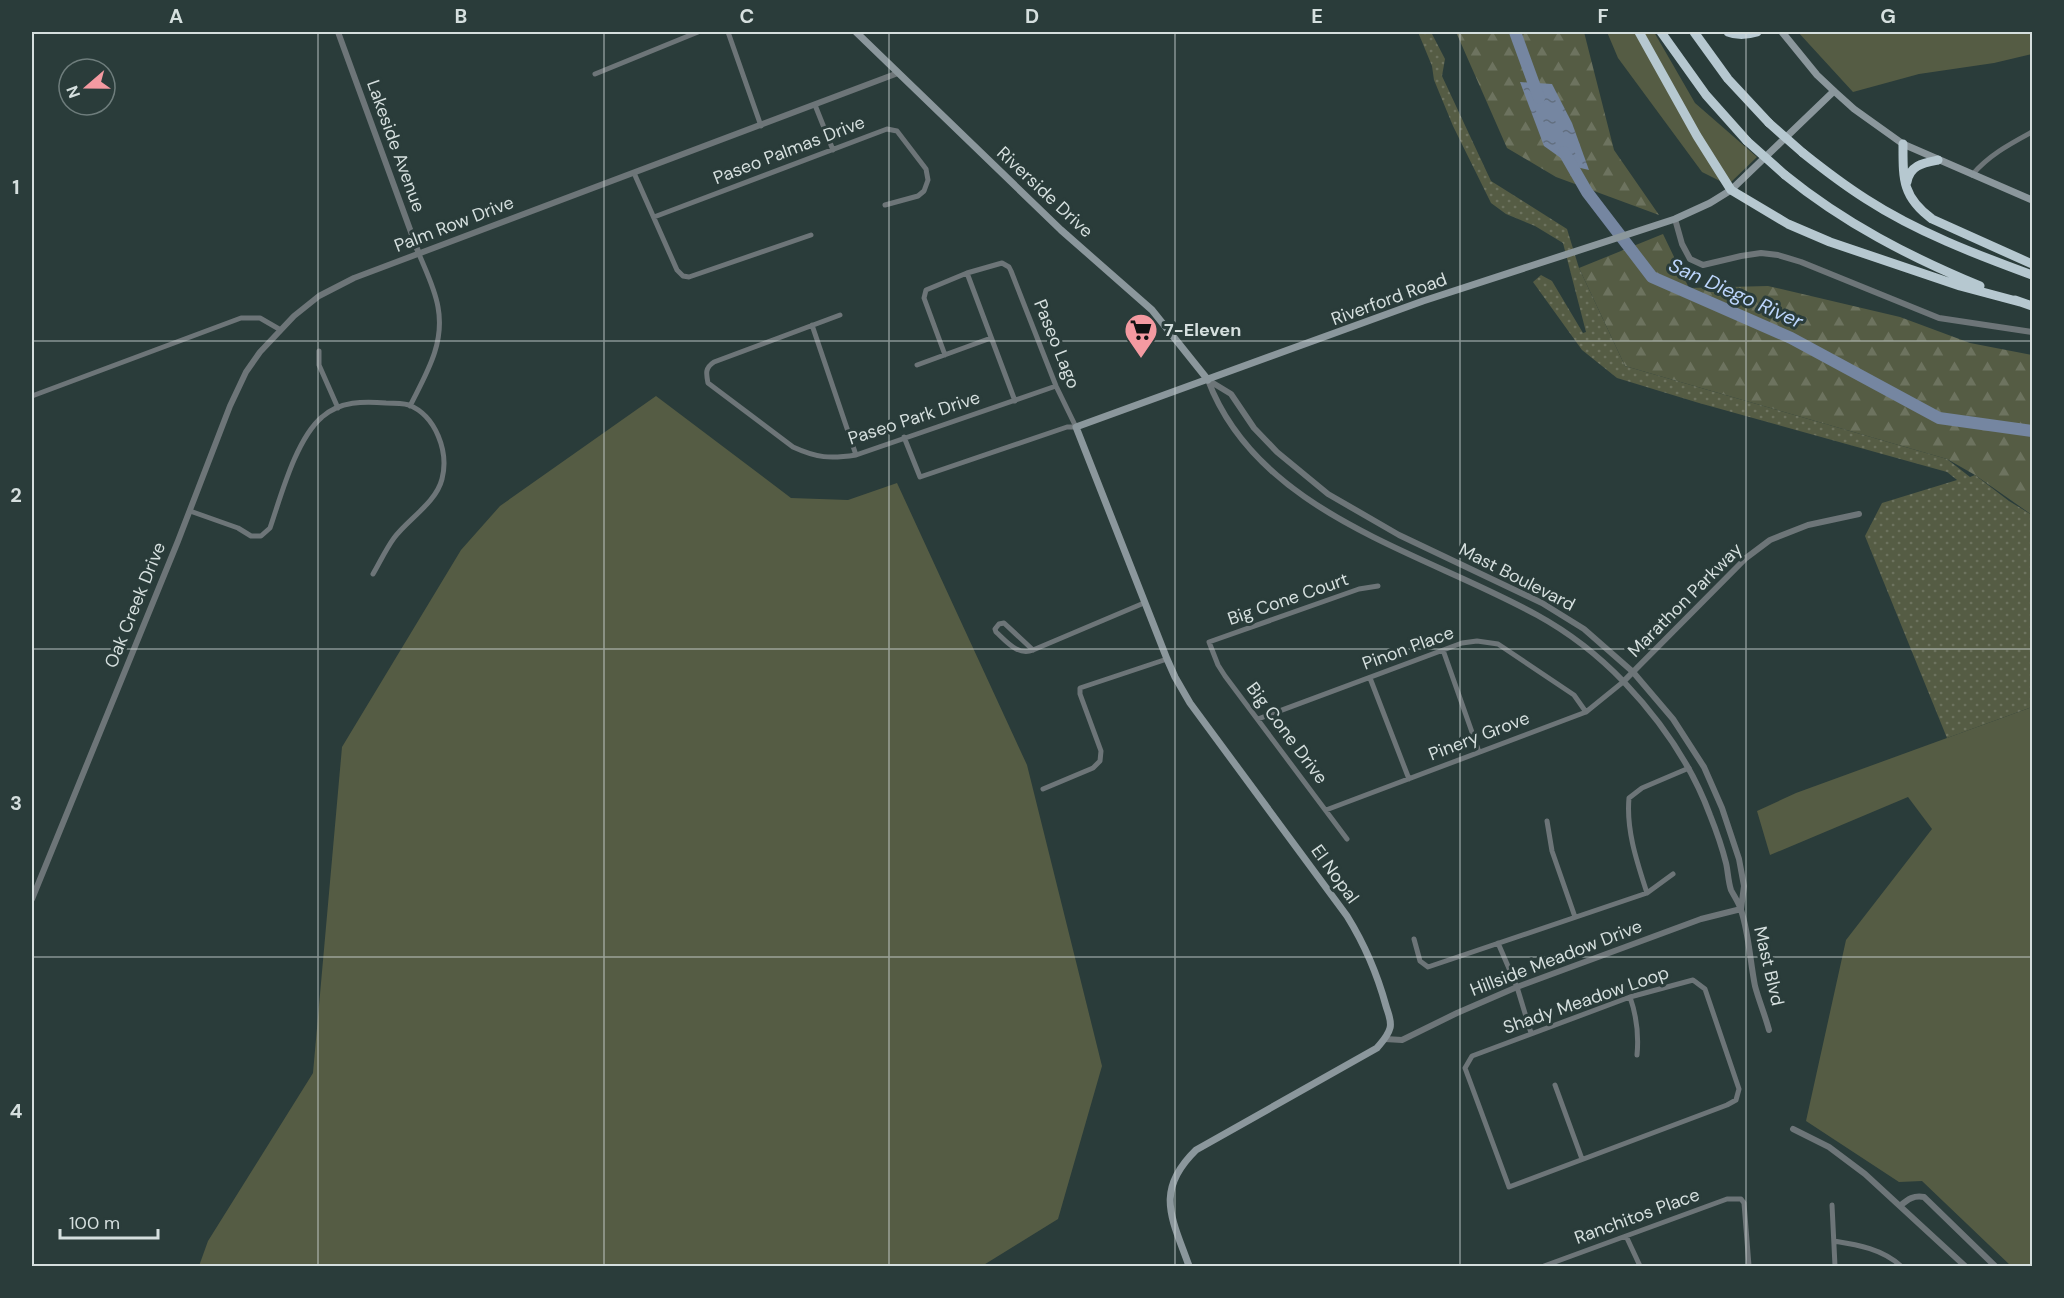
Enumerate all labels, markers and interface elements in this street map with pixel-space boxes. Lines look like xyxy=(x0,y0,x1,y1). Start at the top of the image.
text: A xyxy=(169,3,183,29)
text: B xyxy=(455,3,467,29)
text: C xyxy=(740,3,754,29)
text: D xyxy=(1025,3,1039,29)
text: E xyxy=(1311,3,1323,29)
text: F xyxy=(1597,3,1609,29)
text: G xyxy=(1880,3,1896,29)
north arrow xyxy=(57,57,117,117)
street label: Lakeside Avenue xyxy=(361,77,431,215)
text: N xyxy=(62,83,85,101)
street label: Paseo Palmas Drive xyxy=(710,110,868,190)
street label: Riverside Drive xyxy=(992,141,1098,243)
text: 1 xyxy=(12,174,20,200)
street label: Palm Row Drive xyxy=(391,190,517,258)
water label: San Diego River xyxy=(1665,252,1808,334)
street label: Riverford Road xyxy=(1328,267,1450,331)
street label: Paseo Lago xyxy=(1028,296,1086,392)
supermarket icon: 7-Eleven xyxy=(1123,312,1159,359)
place label: 7-Eleven xyxy=(1164,318,1241,342)
street label: Paseo Park Drive xyxy=(845,385,983,451)
text: 2 xyxy=(10,482,22,508)
street label: Mast Boulevard xyxy=(1455,537,1579,617)
street label: Marathon Parkway xyxy=(1622,537,1748,663)
street label: Oak Creek Drive xyxy=(99,538,171,672)
street label: Big Cone Court xyxy=(1224,567,1352,631)
street label: Pinon Place xyxy=(1359,620,1457,676)
street label: Big Cone Drive xyxy=(1241,677,1333,789)
street label: Pinery Grove xyxy=(1425,706,1533,766)
text: 3 xyxy=(10,790,22,816)
street label: El Nopal xyxy=(1306,840,1364,908)
street label: Hillside Meadow Drive xyxy=(1467,914,1645,1002)
street label: Mast Blvd xyxy=(1748,924,1790,1008)
street label: Shady Meadow Loop xyxy=(1500,960,1672,1040)
text: 4 xyxy=(10,1098,23,1124)
street label: Ranchitos Place xyxy=(1571,1182,1703,1250)
scale bar xyxy=(60,1202,158,1240)
text: 100 m xyxy=(69,1211,120,1235)

